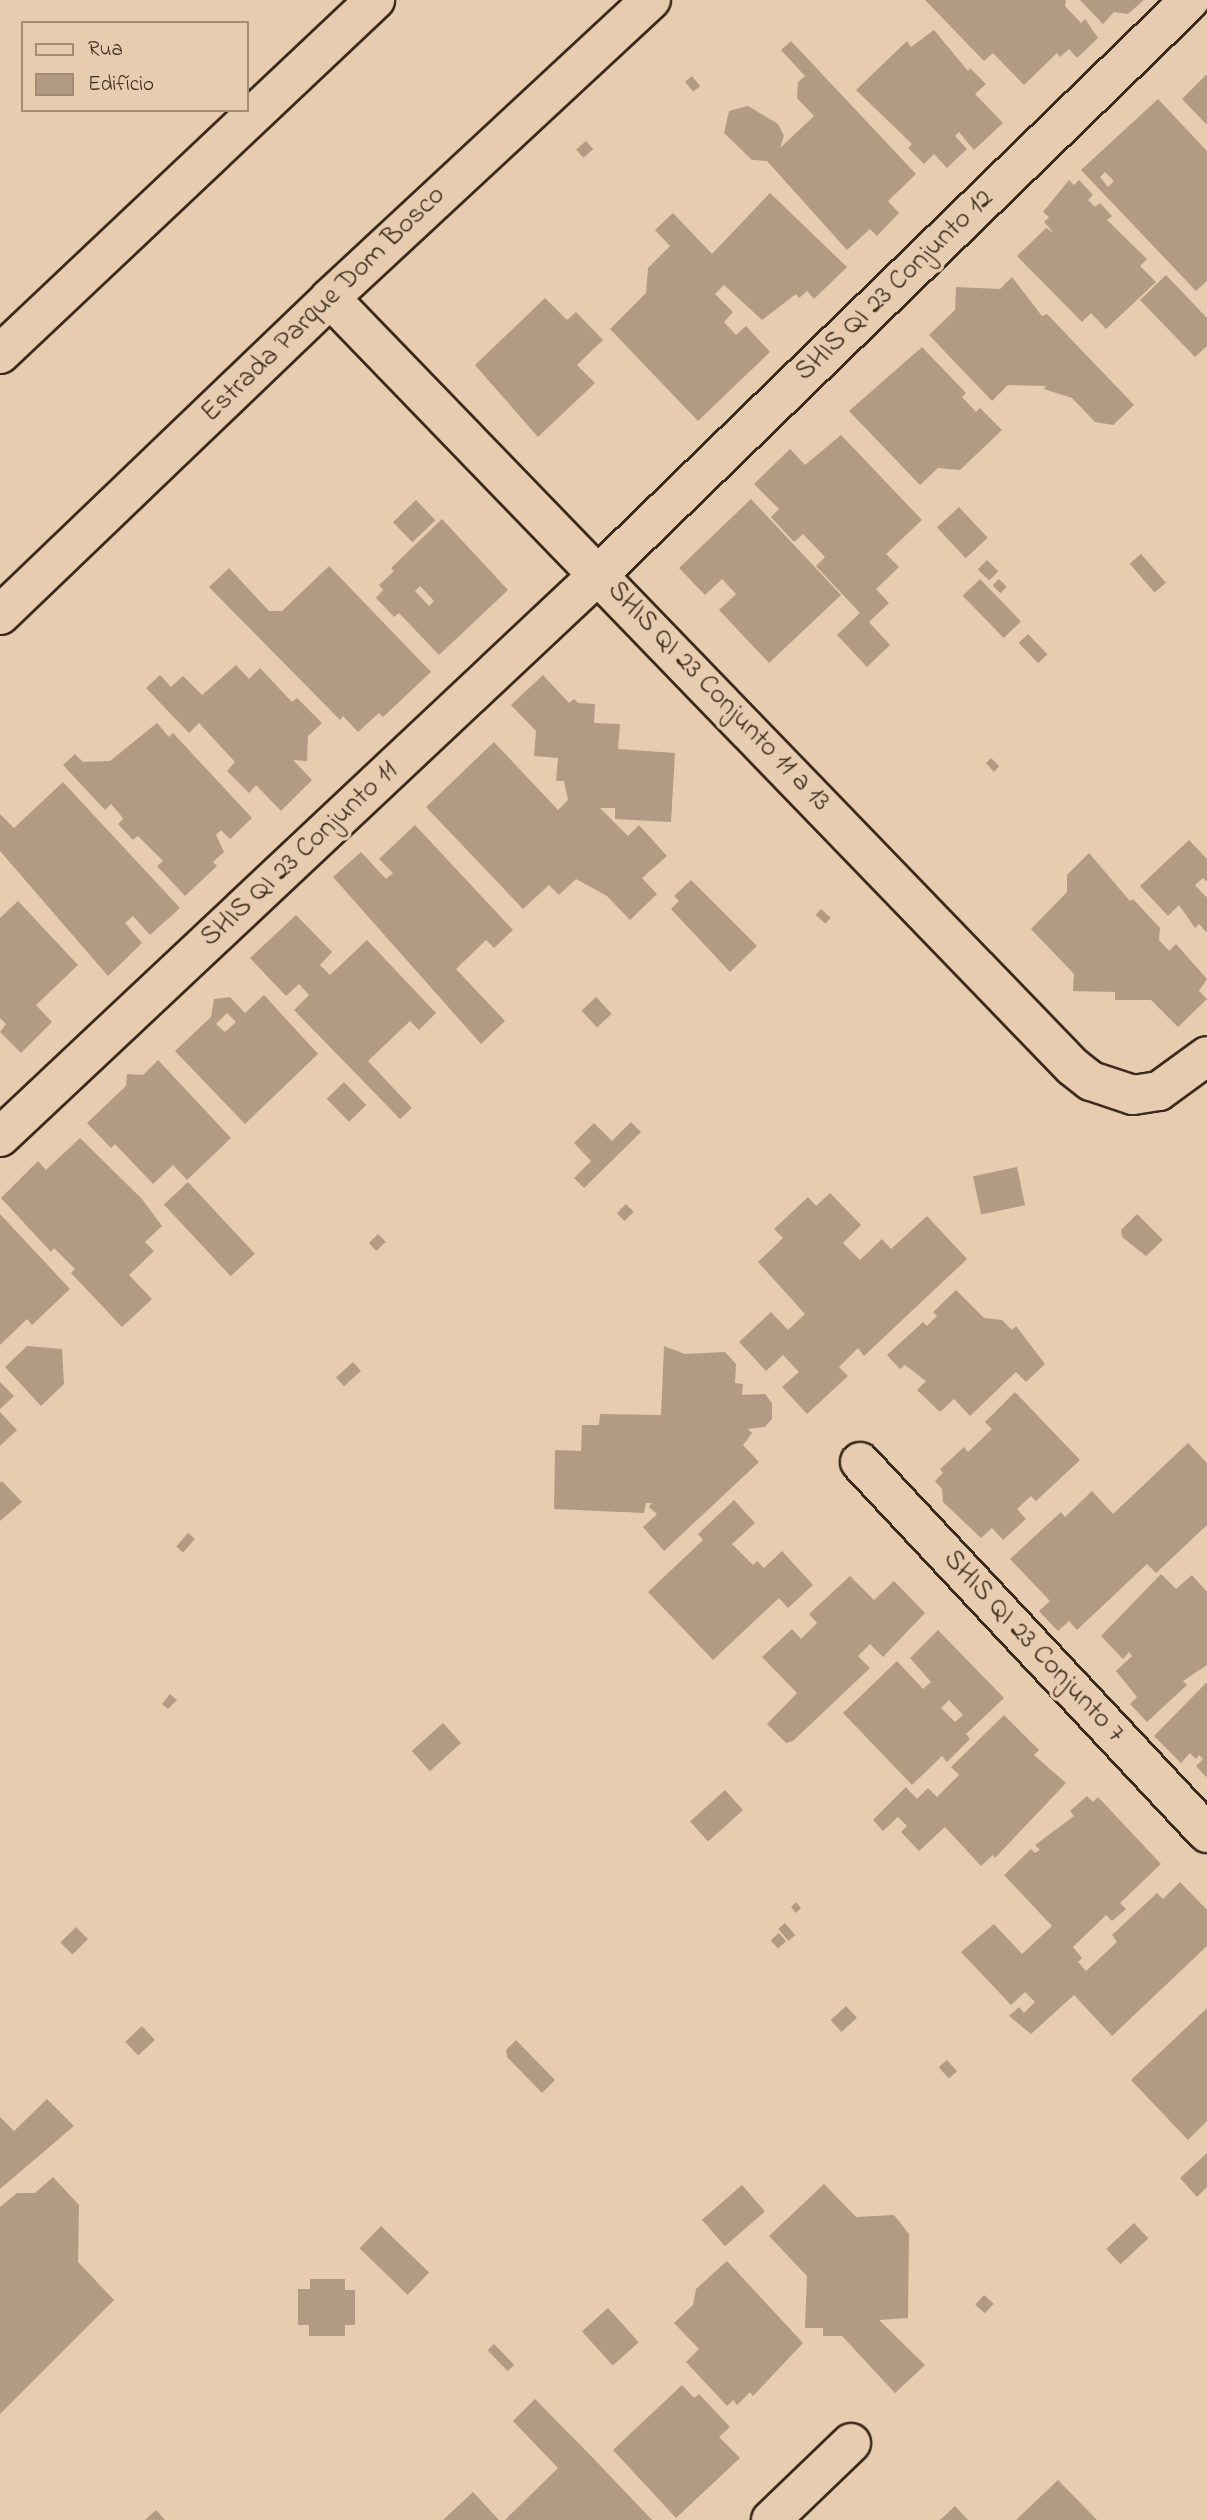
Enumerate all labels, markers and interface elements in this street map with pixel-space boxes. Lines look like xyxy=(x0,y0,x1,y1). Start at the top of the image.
legend xyxy=(21,21,248,112)
text: Rua xyxy=(88,35,123,65)
text: Edifício xyxy=(88,70,154,100)
street label: Estrada Parque Dom Bosco xyxy=(195,180,453,430)
street label: SHIS QI 23 Conjunto 12 xyxy=(789,183,1001,389)
street label: SHIS QI 23 Conjunto 11 a 13 xyxy=(599,575,837,819)
street label: SHIS QI 23 Conjunto 11 xyxy=(194,755,406,955)
street label: SHIS QI 23 Conjunto 7 xyxy=(935,1544,1131,1750)

